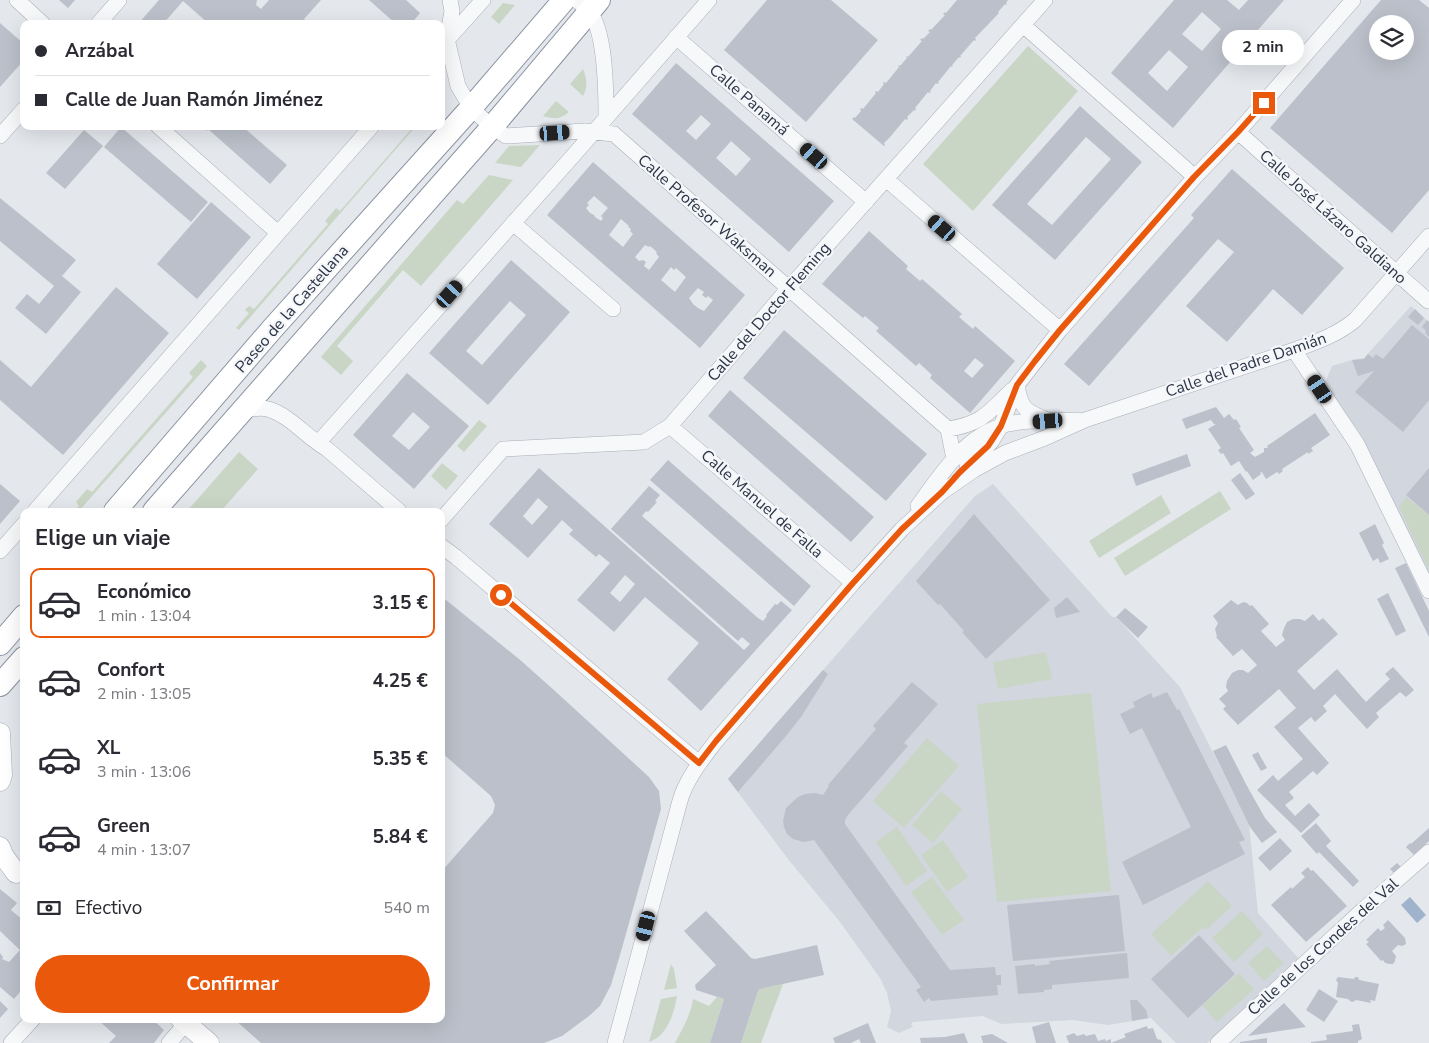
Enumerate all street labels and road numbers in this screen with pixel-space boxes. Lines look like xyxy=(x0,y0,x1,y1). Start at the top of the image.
street label: Calle Panamá xyxy=(704,59,794,141)
street label: Calle José Lázaro Galdiano xyxy=(1255,145,1412,289)
street label: Calle Profesor Waksman xyxy=(633,149,781,283)
street label: Calle del Doctor Fleming xyxy=(702,238,836,386)
street label: Paseo de la Castellana xyxy=(230,240,354,378)
street label: Calle del Padre Damián xyxy=(1163,327,1329,403)
street label: Calle Manuel de Falla xyxy=(696,445,828,563)
street label: Calle de los Condes del Val xyxy=(1243,873,1403,1021)

